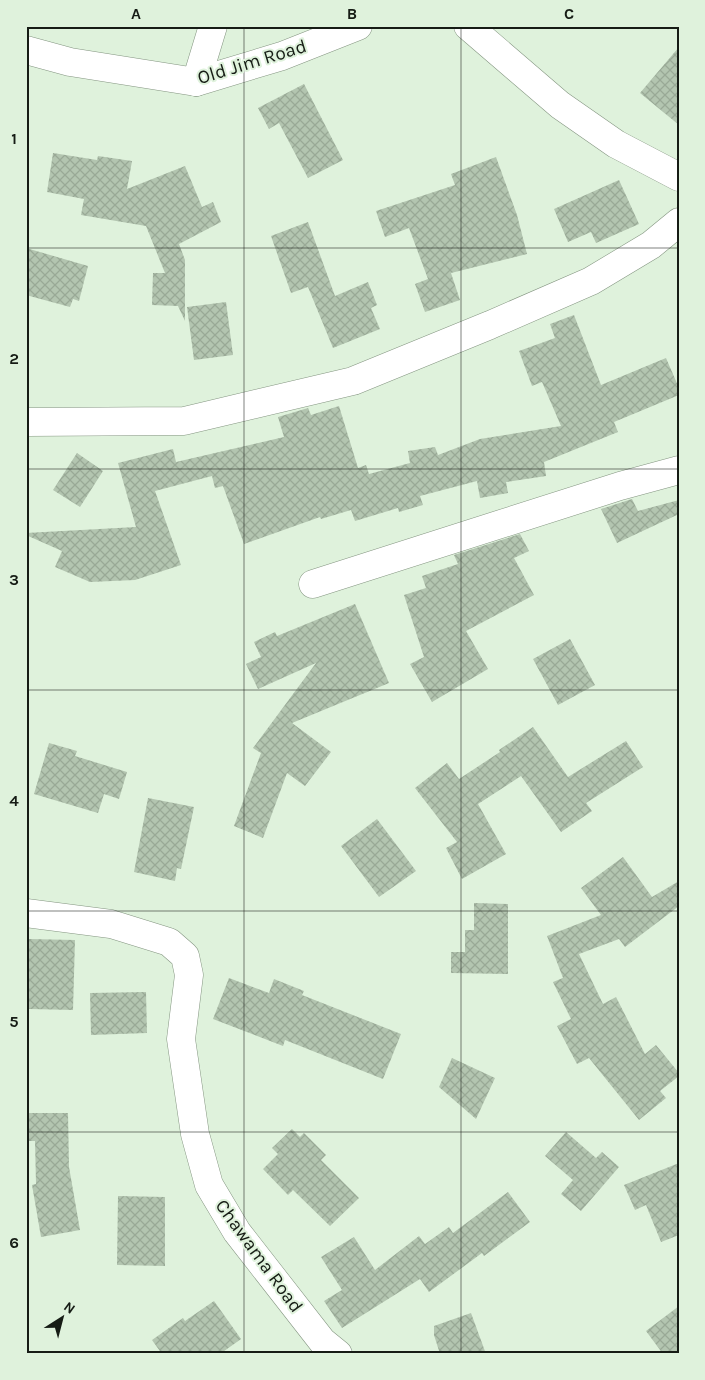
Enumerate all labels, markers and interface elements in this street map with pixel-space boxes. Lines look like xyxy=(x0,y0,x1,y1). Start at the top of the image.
text: A xyxy=(131,4,141,23)
text: B xyxy=(347,4,357,23)
text: C xyxy=(564,4,574,23)
street label: Old Jim Road xyxy=(195,35,309,89)
text: 1 xyxy=(11,129,17,148)
text: 2 xyxy=(9,349,19,368)
text: 3 xyxy=(9,570,19,589)
text: 4 xyxy=(9,791,19,810)
text: 5 xyxy=(9,1012,19,1031)
street label: Chawama Road xyxy=(211,1195,307,1317)
text: 6 xyxy=(9,1233,19,1252)
north arrow xyxy=(38,1292,88,1342)
text: N xyxy=(60,1298,78,1318)

